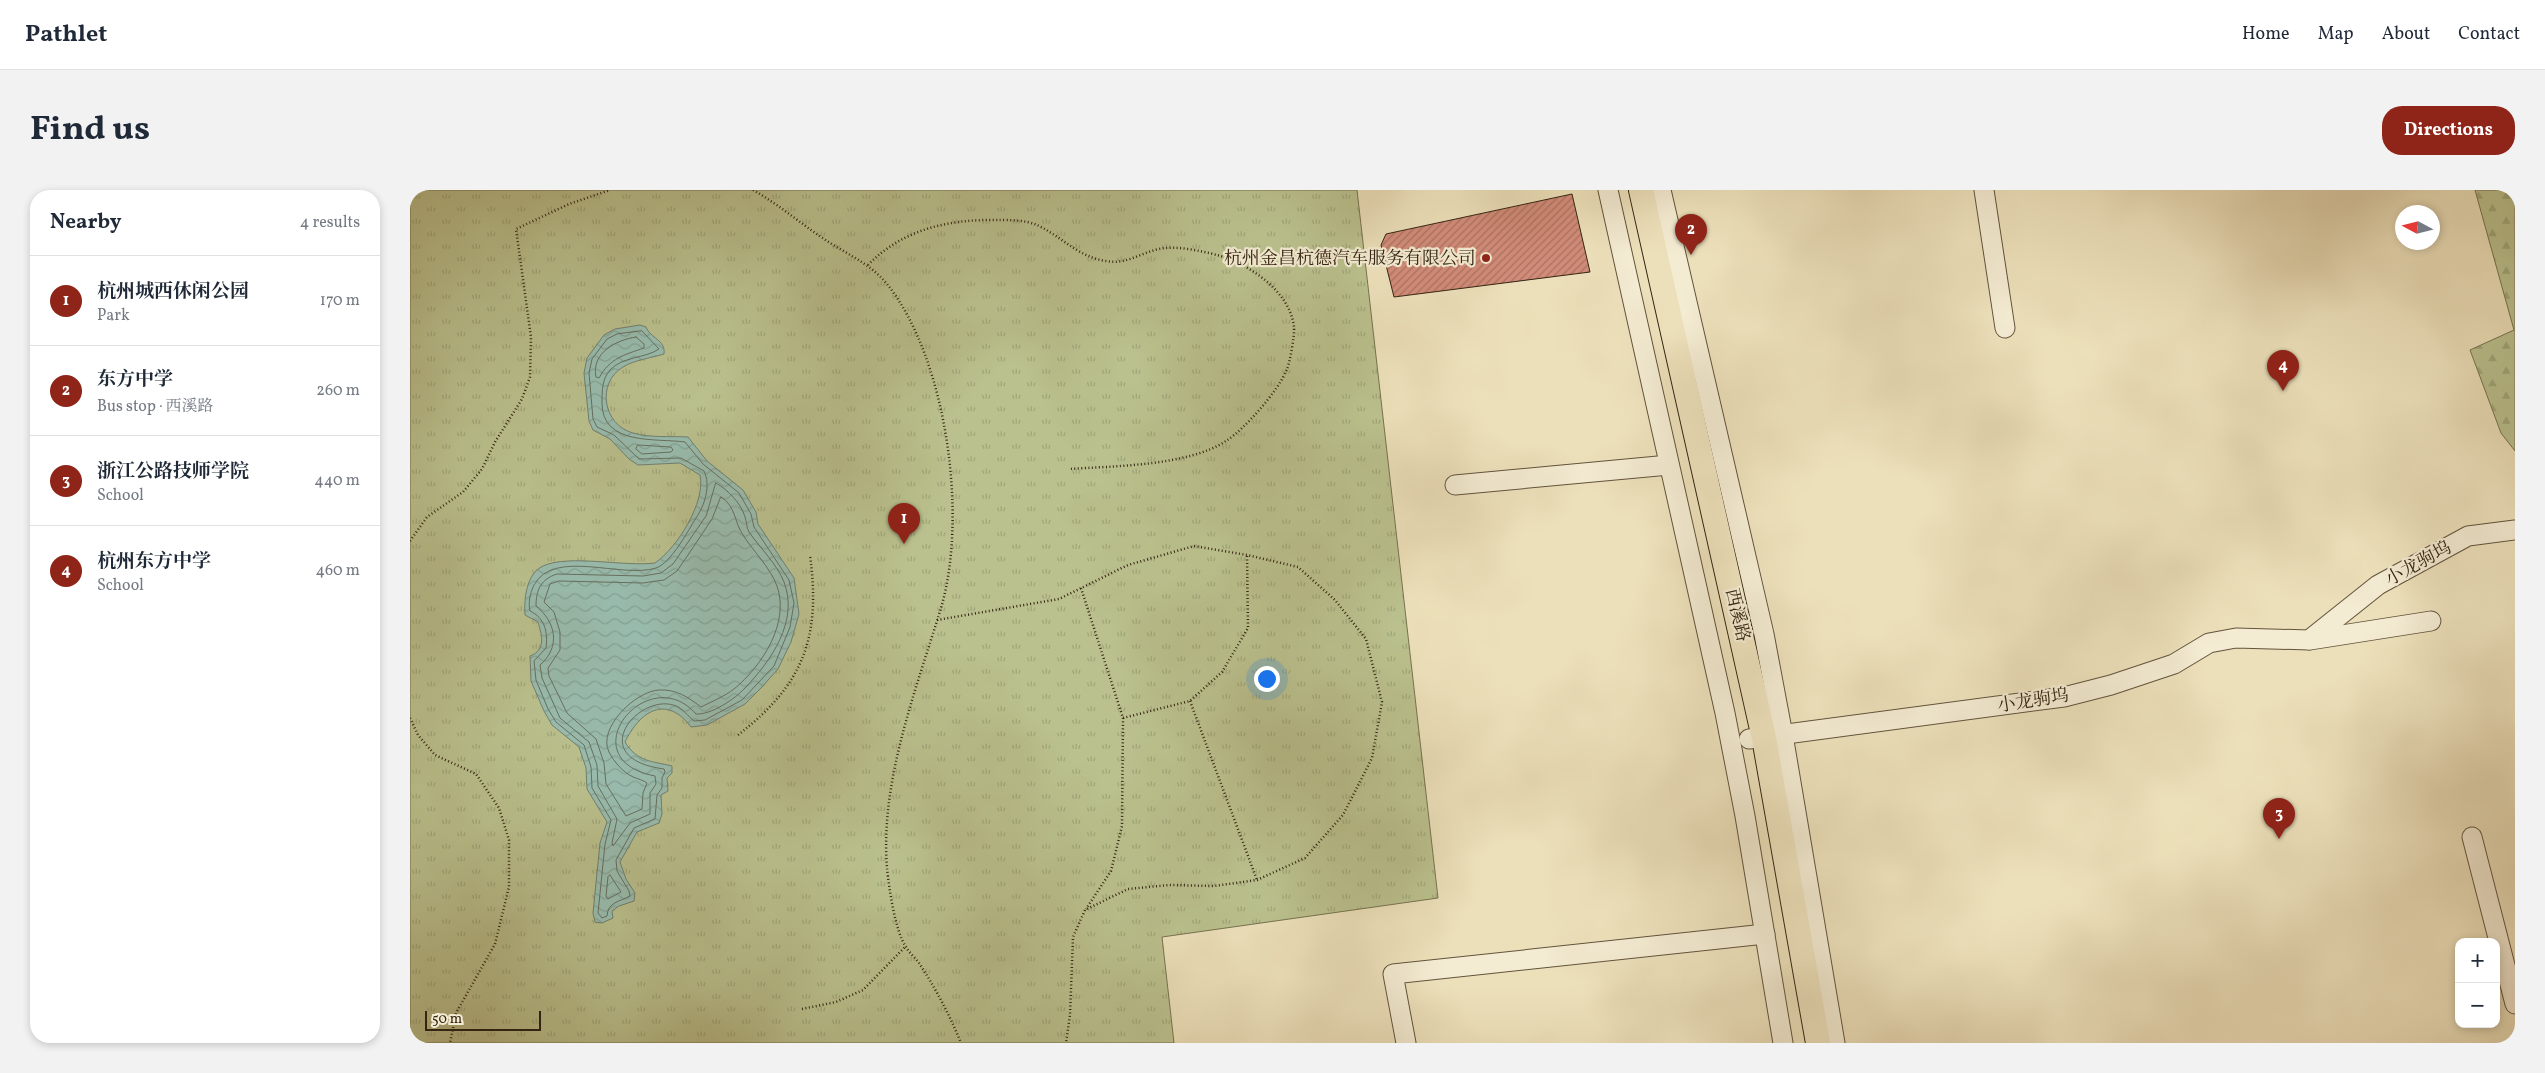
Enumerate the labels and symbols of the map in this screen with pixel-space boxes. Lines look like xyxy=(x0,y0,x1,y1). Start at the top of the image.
north arrow xyxy=(2395,205,2440,250)
pin: 2 xyxy=(1675,214,1707,255)
place label: 杭州金昌杭德汽车服务有限公司 xyxy=(1224,247,1476,272)
marker: 杭州金昌杭德汽车服务有限公司 xyxy=(1480,252,1492,264)
pin: 4 xyxy=(2267,350,2299,391)
pin: 1 xyxy=(888,503,920,544)
street label: 小龙驹坞 xyxy=(2381,536,2456,593)
street label: 西溪路 xyxy=(1718,586,1755,644)
your location xyxy=(1254,666,1280,692)
street label: 小龙驹坞 xyxy=(1996,684,2071,719)
pin: 3 xyxy=(2263,798,2295,839)
scale bar xyxy=(425,1008,541,1031)

